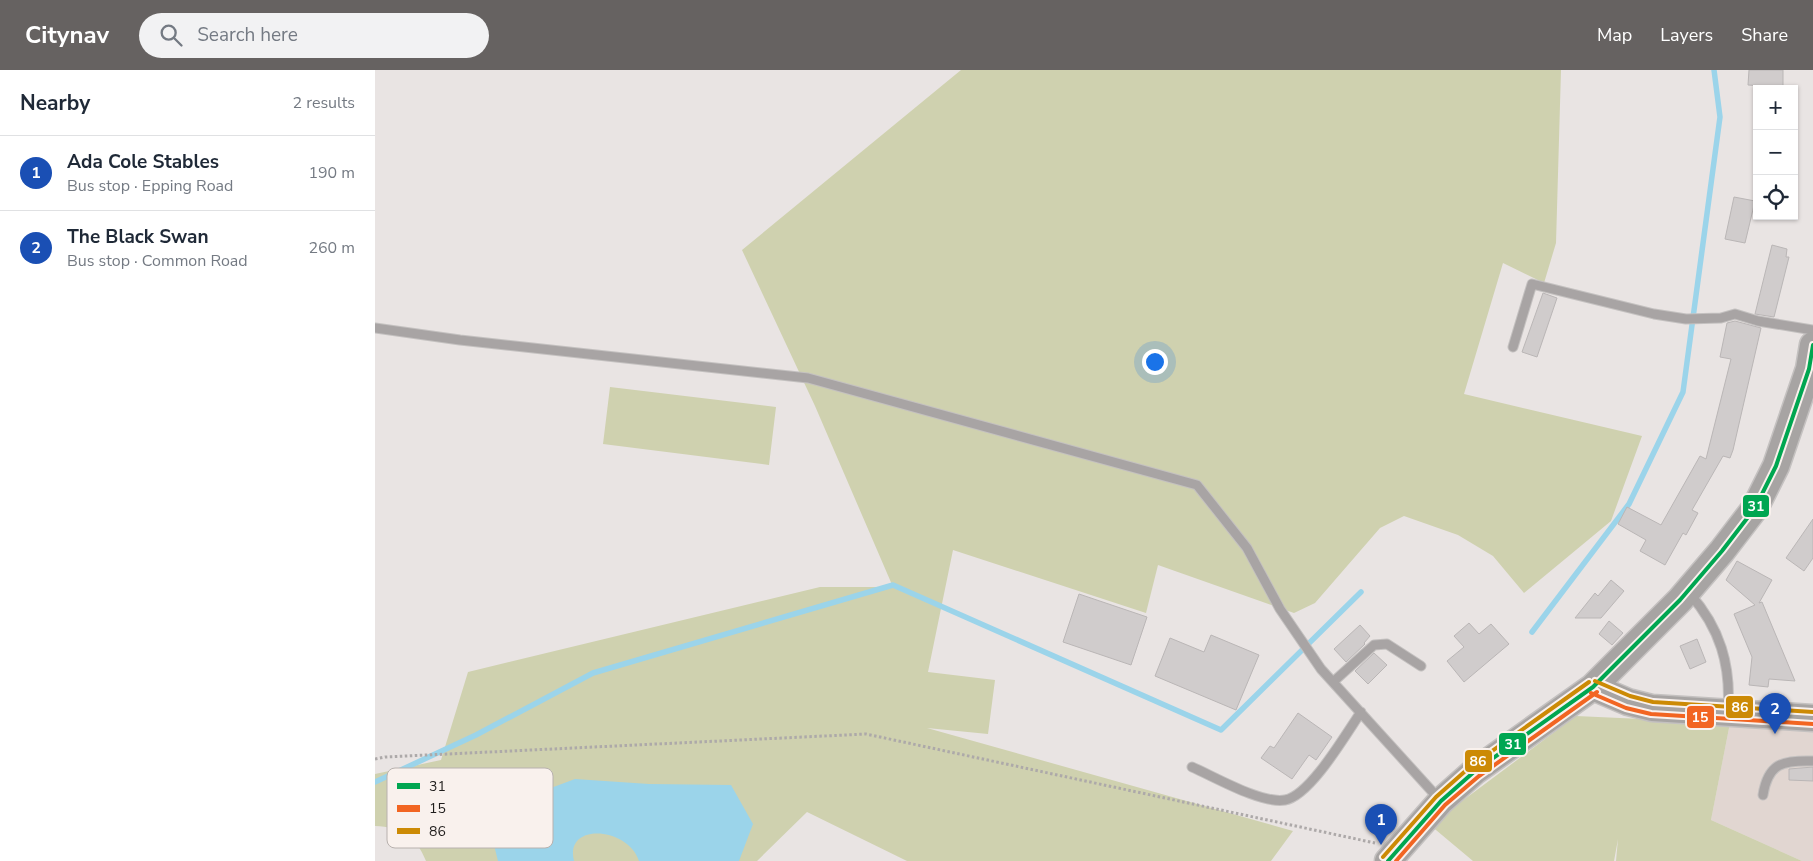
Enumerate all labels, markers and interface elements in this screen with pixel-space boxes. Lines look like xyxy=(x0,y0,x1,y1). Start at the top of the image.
search box xyxy=(139,13,489,58)
text: Citynav xyxy=(25,19,109,51)
icon: search xyxy=(157,21,185,49)
text: Search here xyxy=(197,22,298,48)
text: Map xyxy=(1597,23,1632,47)
text: Layers xyxy=(1660,23,1713,47)
text: Share xyxy=(1741,23,1788,47)
map controls xyxy=(1753,85,1798,220)
button: + xyxy=(1753,85,1798,130)
text: Nearby xyxy=(20,89,90,117)
text: 2 results xyxy=(293,92,355,114)
button: − xyxy=(1753,130,1798,175)
text: Ada Cole Stables xyxy=(67,149,219,175)
text: 1 xyxy=(31,162,41,184)
text: 190 m xyxy=(308,162,355,184)
text: Bus stop · Epping Road xyxy=(67,175,233,197)
button: locate xyxy=(1753,175,1798,220)
text: The Black Swan xyxy=(67,224,209,250)
text: 2 xyxy=(31,237,41,259)
text: 260 m xyxy=(308,237,355,259)
text: Bus stop · Common Road xyxy=(67,250,248,272)
your location xyxy=(1142,349,1168,375)
line badge: 31 xyxy=(1742,494,1770,518)
text: 31 xyxy=(1748,497,1764,516)
pin: 2 xyxy=(1759,693,1791,734)
line badge: 86 xyxy=(1725,695,1754,719)
text: 86 xyxy=(1732,698,1748,717)
line badge: 15 xyxy=(1686,705,1715,729)
text: 15 xyxy=(1692,708,1708,727)
line badge: 31 xyxy=(1498,732,1527,756)
text: 31 xyxy=(1505,735,1521,754)
line badge: 86 xyxy=(1464,749,1493,773)
text: 86 xyxy=(1470,752,1486,771)
legend xyxy=(387,768,553,848)
text: 31 xyxy=(429,777,446,796)
text: 15 xyxy=(429,799,446,818)
pin: 1 xyxy=(1365,804,1397,845)
text: 86 xyxy=(429,822,446,841)

